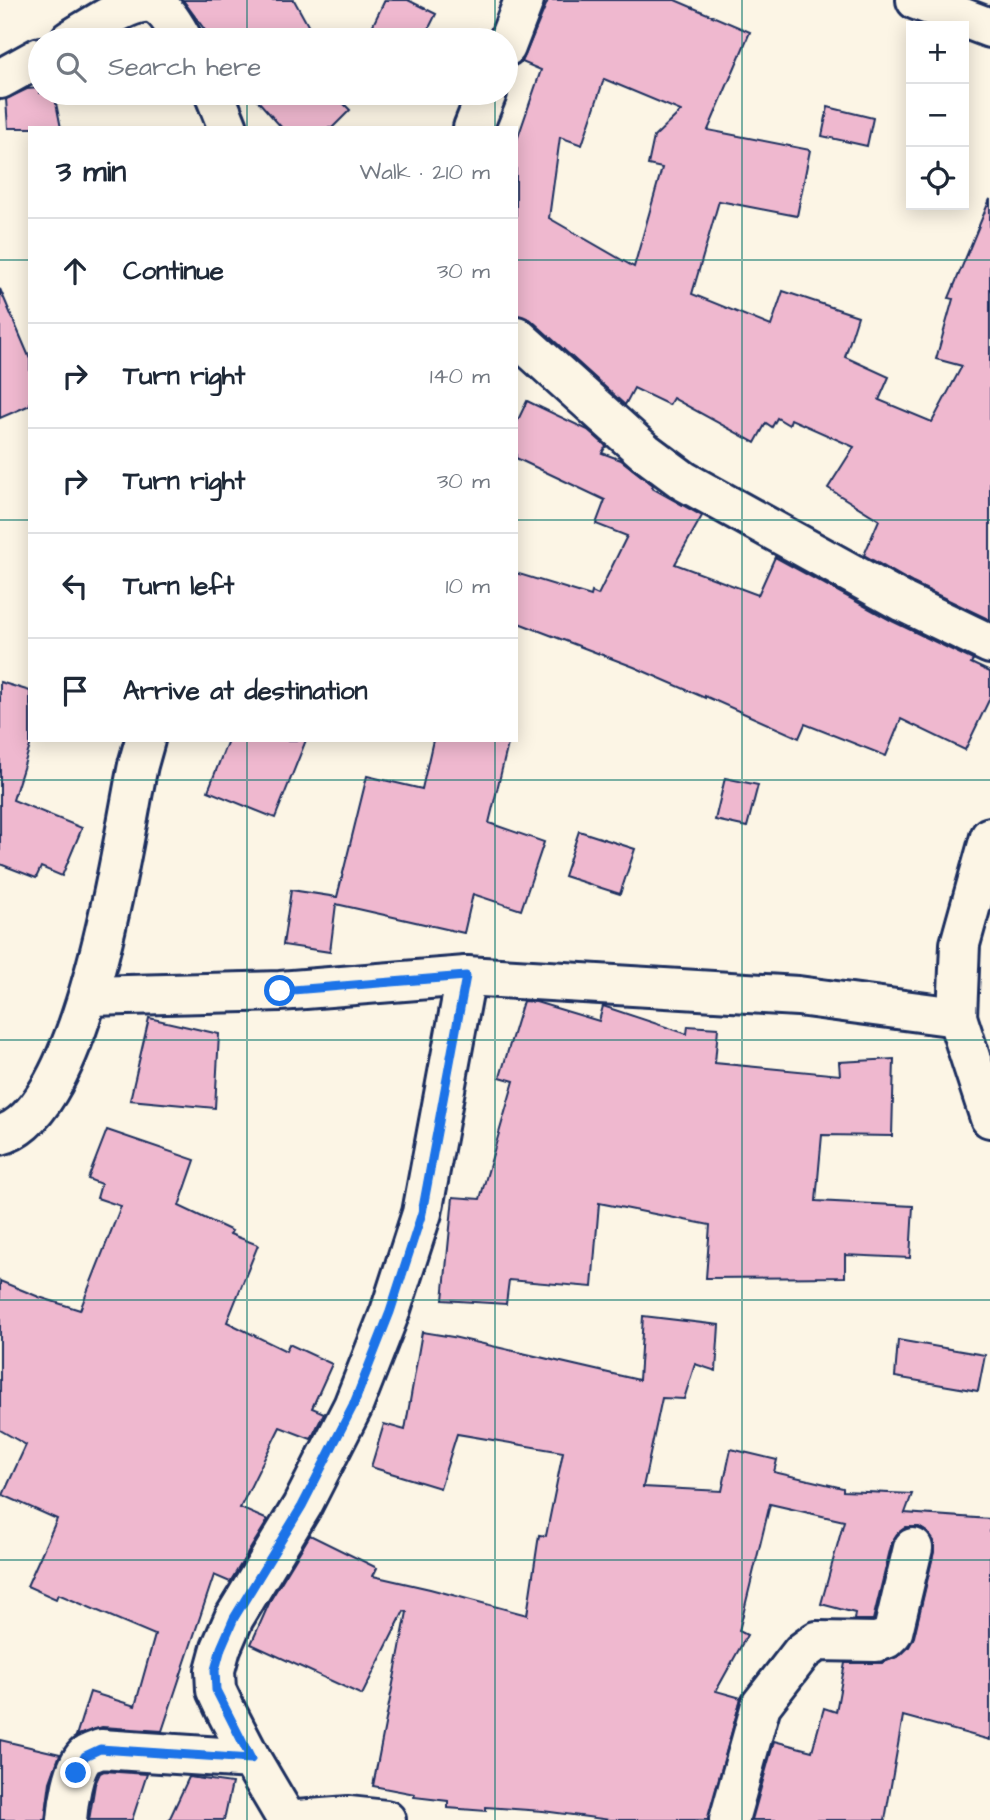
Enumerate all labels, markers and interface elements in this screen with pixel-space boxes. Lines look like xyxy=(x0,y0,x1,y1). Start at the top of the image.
map controls xyxy=(906,21,969,210)
button: + xyxy=(906,21,969,84)
search box xyxy=(28,28,518,105)
icon: search xyxy=(52,48,90,86)
text: Search here xyxy=(108,49,261,85)
button: − xyxy=(906,84,969,147)
button: locate xyxy=(906,147,969,210)
text: 3 min xyxy=(56,151,126,193)
text: Walk · 210 m xyxy=(360,156,490,188)
icon: ahead xyxy=(56,252,94,290)
text: Continue xyxy=(123,253,224,289)
text: 30 m xyxy=(437,255,490,287)
icon: right xyxy=(56,357,94,395)
text: Turn right xyxy=(123,358,245,394)
text: 140 m xyxy=(430,360,490,392)
icon: right xyxy=(56,462,94,500)
text: Turn right xyxy=(123,463,245,499)
text: 30 m xyxy=(437,465,490,497)
icon: left xyxy=(56,567,94,605)
text: Turn left xyxy=(123,568,234,604)
text: 10 m xyxy=(445,570,490,602)
icon: arrive xyxy=(56,672,94,710)
text: Arrive at destination xyxy=(123,673,368,709)
route start xyxy=(264,975,295,1006)
route end xyxy=(60,1757,91,1788)

